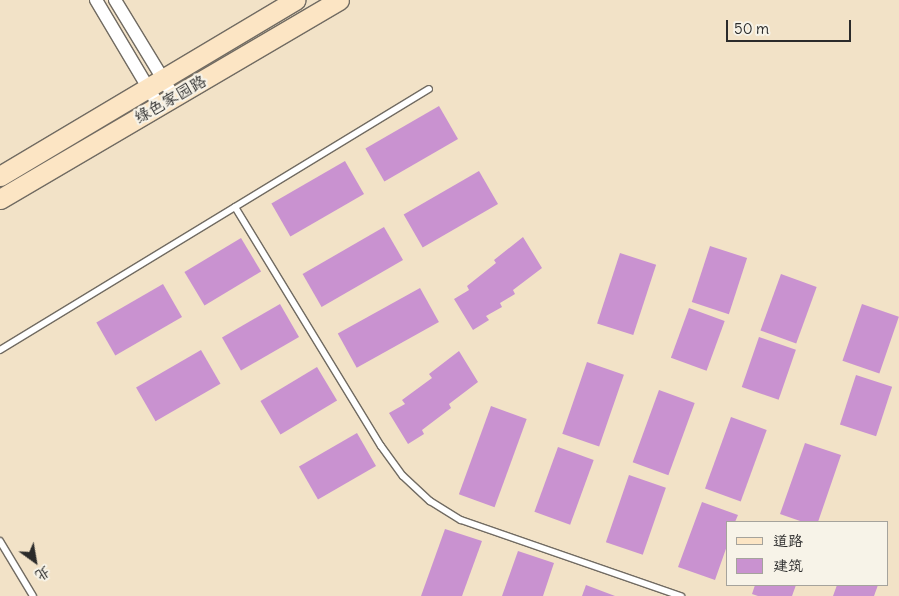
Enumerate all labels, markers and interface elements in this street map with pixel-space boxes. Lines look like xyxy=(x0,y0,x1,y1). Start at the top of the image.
scale bar xyxy=(729,10,854,42)
text: 50 m xyxy=(734,19,769,38)
street label: 绿色家园路 xyxy=(131,71,209,127)
legend xyxy=(726,521,889,586)
text: 道路 xyxy=(773,531,803,550)
north arrow xyxy=(10,536,60,586)
text: 建筑 xyxy=(773,556,803,575)
text: 北 xyxy=(32,562,54,585)

